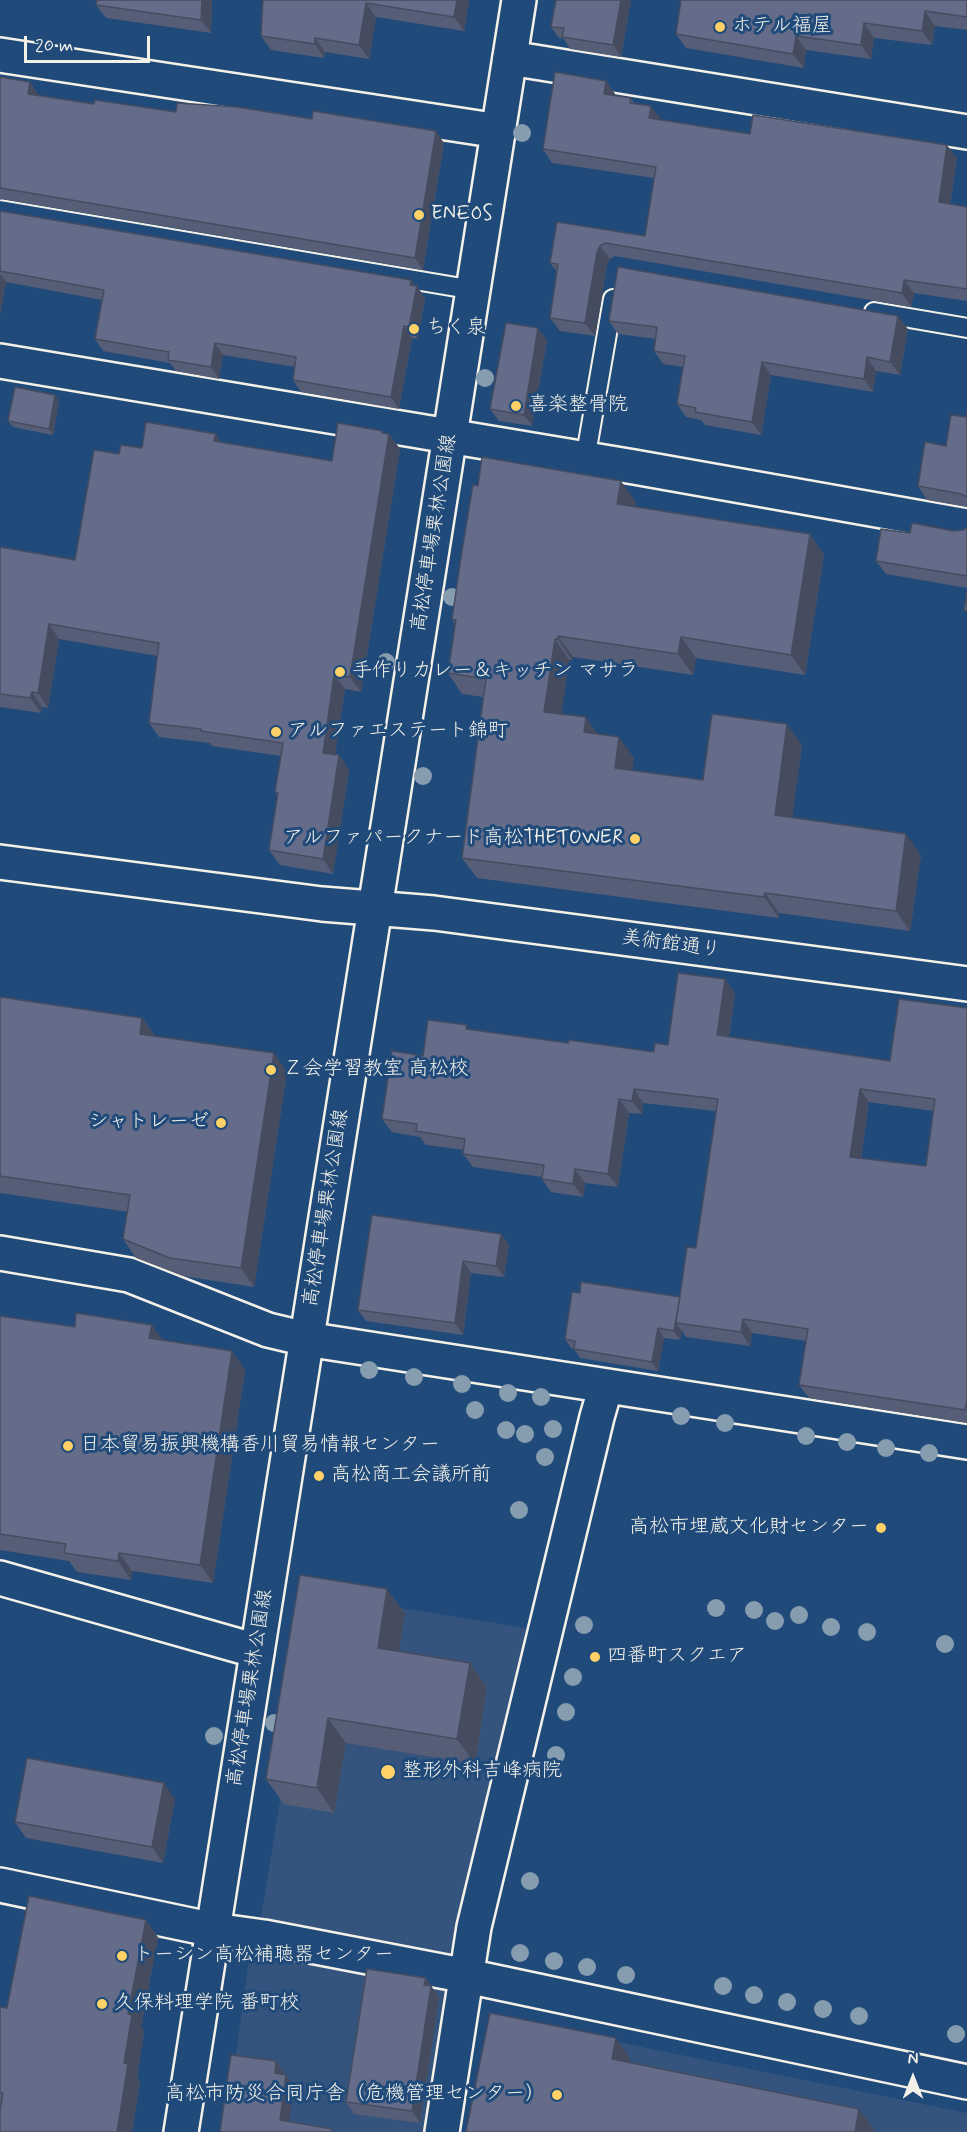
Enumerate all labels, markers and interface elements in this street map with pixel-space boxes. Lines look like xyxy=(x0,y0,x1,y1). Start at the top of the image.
place label: ホテル福屋 xyxy=(732,15,832,39)
marker: ホテル福屋 xyxy=(713,20,727,34)
scale bar xyxy=(27,24,153,62)
text: 20 m xyxy=(35,34,73,58)
place label: ENEOS xyxy=(431,203,493,227)
marker: ENEOS xyxy=(412,208,426,222)
place label: ちく泉 xyxy=(426,317,486,341)
marker: ちく泉 xyxy=(407,322,421,336)
place label: 喜楽整骨院 xyxy=(528,394,628,418)
marker: 喜楽整骨院 xyxy=(509,399,523,413)
street label: 高松停車場栗林公園線 xyxy=(408,432,462,634)
place label: 手作りカレー＆キッチン マサラ xyxy=(352,660,638,684)
marker: 手作りカレー＆キッチン マサラ xyxy=(333,665,347,679)
place label: アルファエステート錦町 xyxy=(288,720,508,744)
marker: アルファエステート錦町 xyxy=(269,725,283,739)
place label: アルファパークナード高松THETOWER xyxy=(283,827,623,851)
marker: アルファパークナード高松THETOWER xyxy=(628,832,642,846)
street label: 美術館通り xyxy=(620,926,722,964)
place label: Ｚ会学習教室 高松校 xyxy=(283,1058,468,1082)
marker: Ｚ会学習教室 高松校 xyxy=(264,1063,278,1077)
street label: 高松停車場栗林公園線 xyxy=(300,1107,354,1309)
place label: シャトレーゼ xyxy=(88,1111,209,1135)
marker: シャトレーゼ xyxy=(214,1116,228,1130)
place label: 日本貿易振興機構香川貿易情報センター xyxy=(80,1434,440,1458)
marker: 日本貿易振興機構香川貿易情報センター xyxy=(61,1439,75,1453)
place label: 高松商工会議所前 xyxy=(331,1464,491,1488)
marker: 高松商工会議所前 xyxy=(312,1469,326,1483)
place label: 高松市埋蔵文化財センター xyxy=(629,1516,869,1540)
marker: 高松市埋蔵文化財センター xyxy=(874,1521,888,1535)
street label: 高松停車場栗林公園線 xyxy=(224,1587,278,1789)
place label: 四番町スクエア xyxy=(607,1645,747,1669)
marker: 四番町スクエア xyxy=(588,1650,602,1664)
place label: 整形外科吉峰病院 xyxy=(402,1760,562,1784)
marker: 整形外科吉峰病院 xyxy=(379,1763,397,1781)
place label: トーシン高松補聴器センター xyxy=(134,1944,394,1968)
marker: トーシン高松補聴器センター xyxy=(115,1949,129,1963)
place label: 久保料理学院 番町校 xyxy=(114,1992,299,2016)
marker: 久保料理学院 番町校 xyxy=(95,1997,109,2011)
north arrow xyxy=(883,2048,943,2108)
text: N xyxy=(908,2049,918,2070)
place label: 高松市防災合同庁舎（危機管理センター） xyxy=(165,2083,545,2107)
marker: 高松市防災合同庁舎（危機管理センター） xyxy=(550,2088,564,2102)

